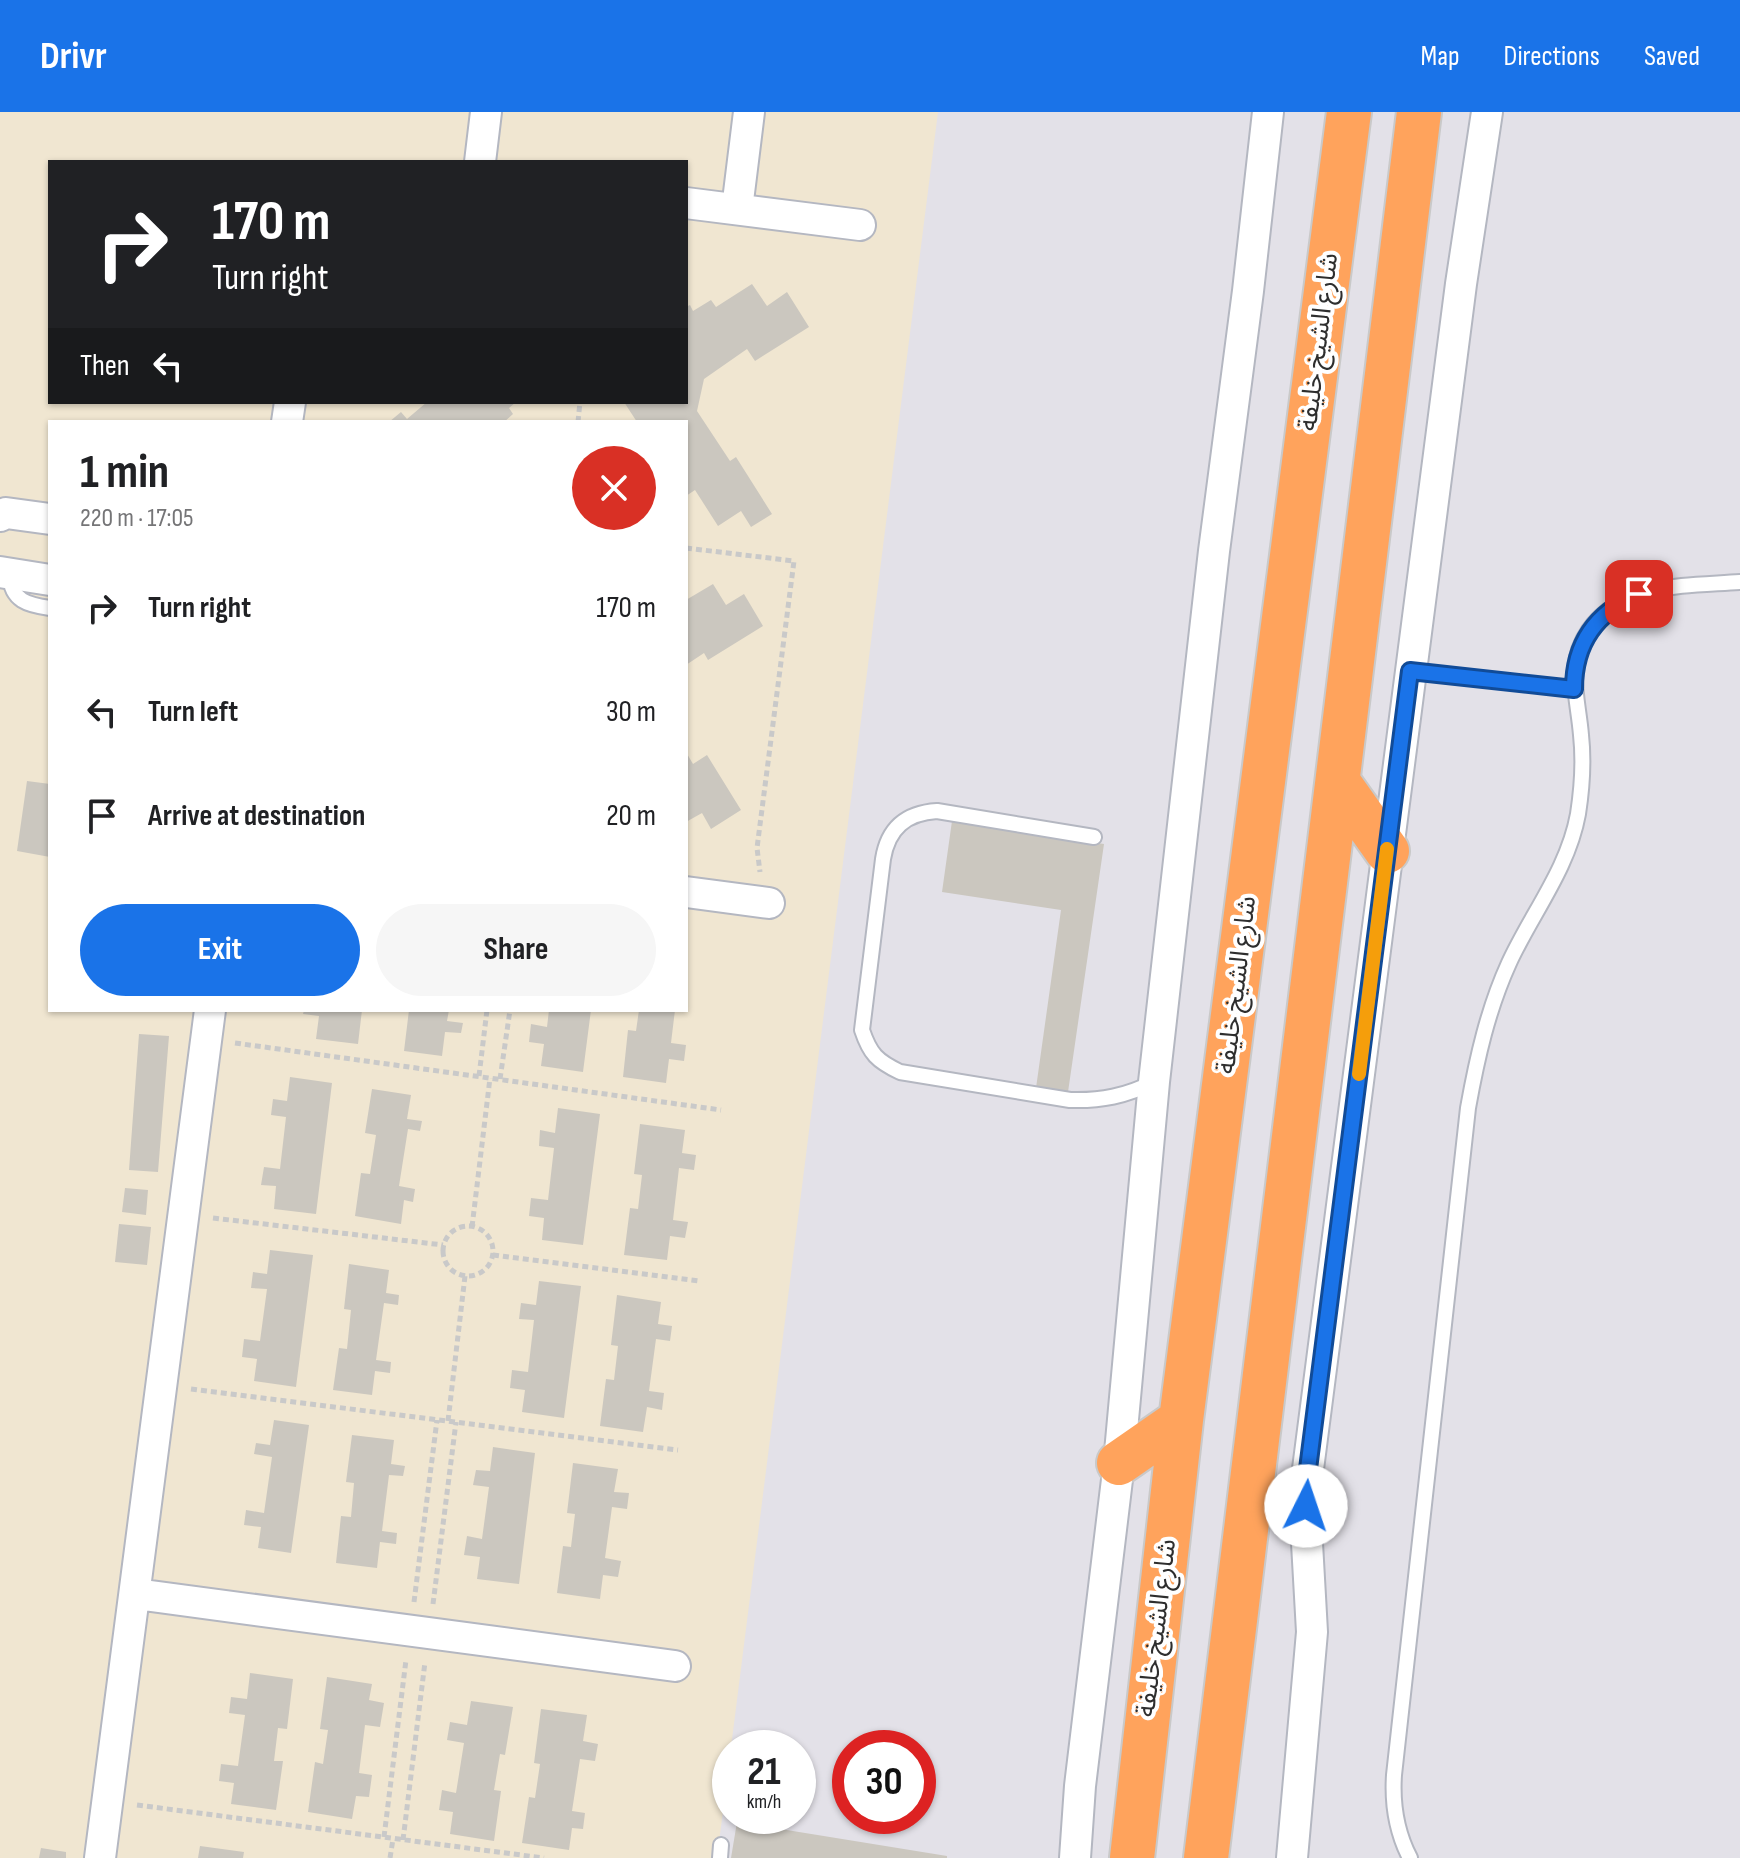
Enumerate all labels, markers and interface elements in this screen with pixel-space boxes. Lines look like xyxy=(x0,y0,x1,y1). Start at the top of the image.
text: Drivr xyxy=(40,34,107,79)
text: Map xyxy=(1421,40,1460,73)
text: Directions xyxy=(1504,40,1600,73)
text: Saved xyxy=(1644,40,1700,73)
text: 170 m xyxy=(212,189,330,256)
icon: right xyxy=(80,192,184,296)
street label: شارع الشيخ خليفة xyxy=(1293,251,1348,433)
text: Turn right xyxy=(212,257,329,300)
icon: left xyxy=(146,344,190,388)
text: Then xyxy=(80,348,130,384)
text: 1 min xyxy=(80,444,169,501)
button: close xyxy=(572,446,656,530)
text: 220 m · 17:05 xyxy=(80,503,194,534)
pin xyxy=(1605,560,1673,628)
icon: arrive xyxy=(1617,572,1661,616)
icon: right xyxy=(80,586,124,630)
text: Turn right xyxy=(148,590,251,626)
text: 170 m xyxy=(596,590,656,626)
icon: left xyxy=(80,690,124,734)
text: Turn left xyxy=(148,694,238,730)
text: 30 m xyxy=(606,694,656,730)
icon: arrive xyxy=(80,794,124,838)
text: Arrive at destination xyxy=(148,798,365,834)
text: 20 m xyxy=(606,798,656,834)
street label: شارع الشيخ خليفة xyxy=(1211,894,1266,1076)
button: Exit xyxy=(80,904,360,996)
button: Share xyxy=(376,904,656,996)
position arrow xyxy=(1264,1464,1348,1548)
street label: شارع الشيخ خليفة xyxy=(1131,1537,1186,1719)
speed limit sign: 30 xyxy=(832,1730,936,1834)
text: 21 xyxy=(747,1748,781,1796)
text: km/h xyxy=(747,1790,781,1814)

